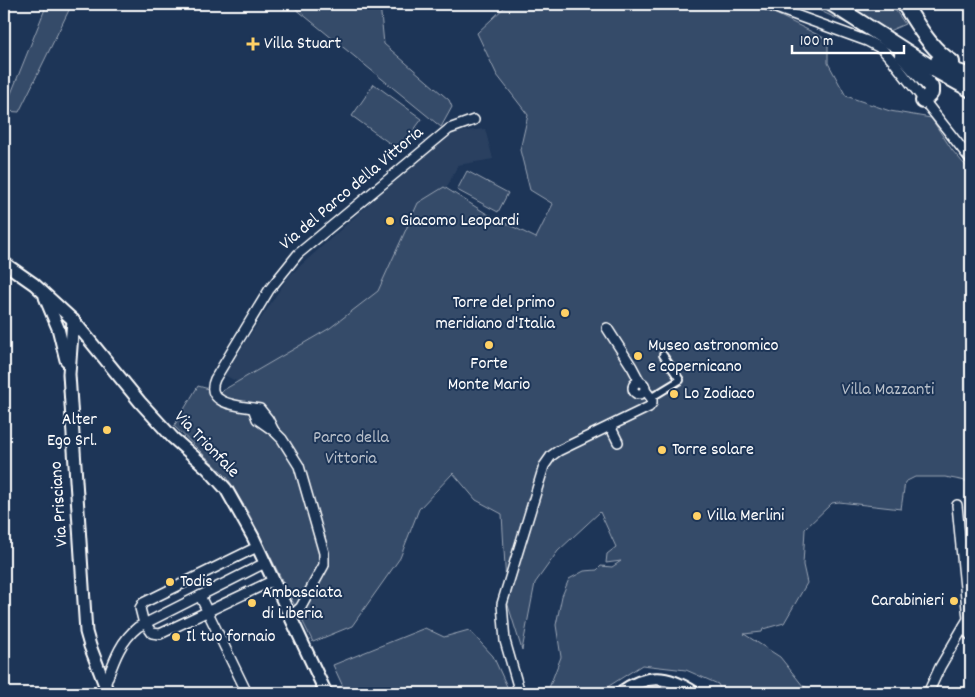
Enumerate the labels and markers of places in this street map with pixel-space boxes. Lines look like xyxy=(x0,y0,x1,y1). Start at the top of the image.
place label: Villa Stuart xyxy=(264,32,342,57)
marker: Villa Stuart xyxy=(246,37,260,51)
place label: Giacomo Leopardi xyxy=(400,209,519,234)
marker: Giacomo Leopardi xyxy=(384,215,396,227)
place label: Torre del primo meridiano d'Italia xyxy=(435,291,556,337)
marker: Torre del primo meridiano d'Italia xyxy=(559,307,571,319)
place label: Museo astronomico e copernicano xyxy=(648,334,779,380)
marker: Forte Monte Mario xyxy=(483,339,495,351)
marker: Museo astronomico e copernicano xyxy=(632,350,644,362)
place label: Forte Monte Mario xyxy=(448,352,530,398)
place label: Lo Zodiaco xyxy=(684,382,755,407)
marker: Lo Zodiaco xyxy=(668,388,680,400)
place label: Alter Ego Srl. xyxy=(47,408,97,454)
marker: Alter Ego Srl. xyxy=(101,424,113,436)
place label: Torre solare xyxy=(672,438,754,463)
marker: Torre solare xyxy=(656,444,668,456)
place label: Villa Merlini xyxy=(707,504,784,529)
marker: Villa Merlini xyxy=(691,510,703,522)
place label: Todis xyxy=(180,570,213,595)
marker: Todis xyxy=(164,576,176,588)
place label: Ambasciata di Liberia xyxy=(262,581,343,627)
place label: Carabinieri xyxy=(871,589,944,614)
marker: Carabinieri xyxy=(948,595,960,607)
marker: Ambasciata di Liberia xyxy=(246,597,258,609)
place label: Il tuo fornaio xyxy=(186,625,276,650)
marker: Il tuo fornaio xyxy=(170,631,182,643)

